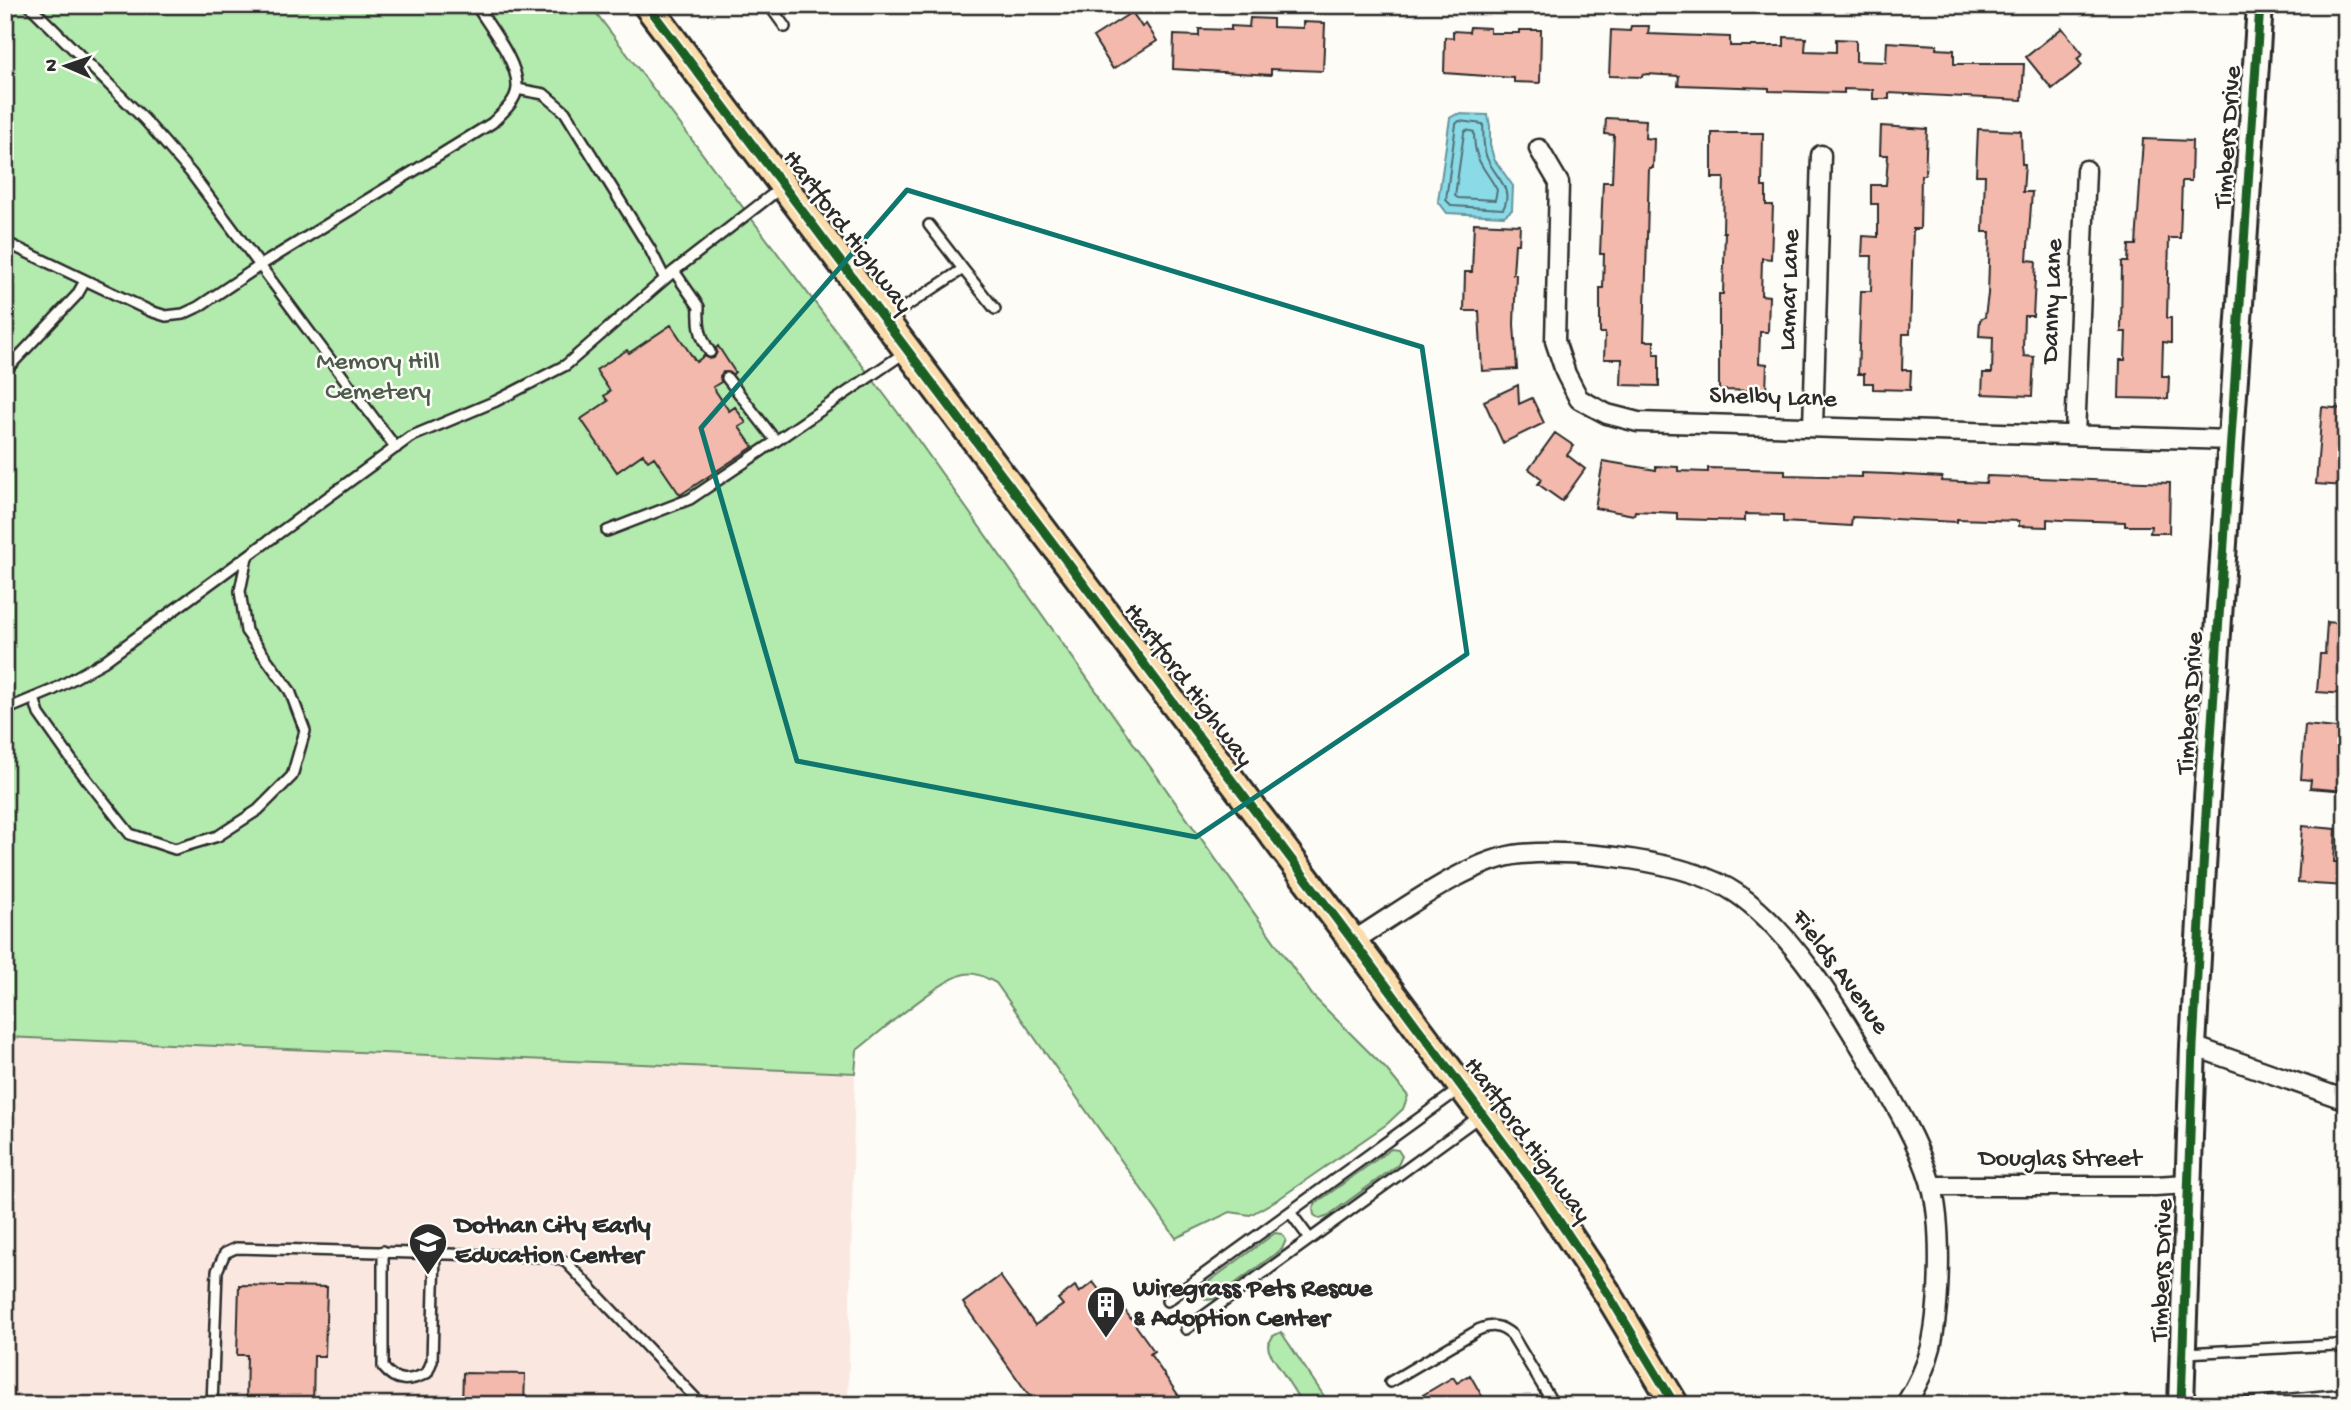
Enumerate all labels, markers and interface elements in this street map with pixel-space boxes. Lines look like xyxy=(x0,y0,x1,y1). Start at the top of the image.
north arrow xyxy=(32,32,102,102)
text: N xyxy=(41,59,64,72)
street label: Timbers Drive xyxy=(2209,64,2250,211)
street label: Hartford Highway xyxy=(774,145,918,321)
street label: Lamar Lane xyxy=(1773,228,1809,351)
street label: Danny Lane xyxy=(2036,238,2072,366)
park label: Memory Hill Cemetery xyxy=(316,348,440,409)
street label: Shelby Lane xyxy=(1709,381,1838,417)
street label: Hartford Highway xyxy=(1115,598,1259,774)
street label: Timbers Drive xyxy=(2171,630,2212,777)
street label: Fields Avenue xyxy=(1783,904,1895,1042)
street label: Hartford Highway xyxy=(1455,1052,1597,1230)
street label: Douglas Street xyxy=(1977,1145,2144,1176)
street label: Timbers Drive xyxy=(2146,1198,2182,1344)
place label: Dothan City Early Education Center xyxy=(453,1212,651,1273)
school or university icon: Dothan City Early Education Center xyxy=(407,1221,449,1276)
place label: Wiregrass Pets Rescue & Adoption Center xyxy=(1132,1275,1374,1336)
building icon: Wiregrass Pets Rescue & Adoption Center xyxy=(1085,1284,1127,1339)

